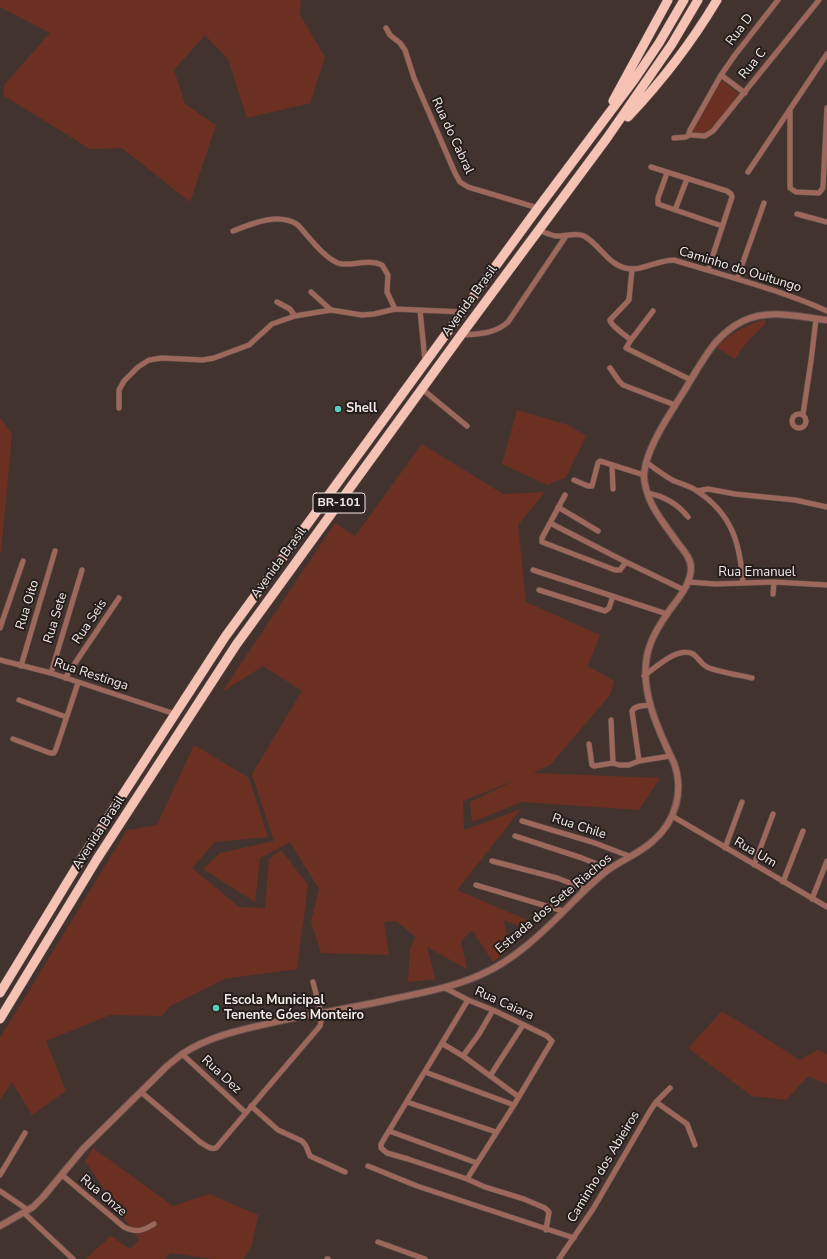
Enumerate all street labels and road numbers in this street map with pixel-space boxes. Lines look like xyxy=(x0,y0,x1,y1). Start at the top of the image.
street label: Rua D xyxy=(723,11,757,49)
street label: Rua C xyxy=(736,46,770,82)
street label: Rua do Cabral xyxy=(427,95,477,177)
street label: Caminho do Ouitungo xyxy=(677,244,803,296)
street label: Avenida Brasil xyxy=(439,262,501,340)
road number: BR-101 xyxy=(313,493,365,513)
street label: Avenida Brasil xyxy=(248,524,310,602)
street label: Rua Emanuel xyxy=(718,565,796,581)
street label: Rua Oito xyxy=(13,578,43,632)
street label: Rua Sete xyxy=(41,591,71,645)
street label: Rua Seis xyxy=(69,597,111,647)
street label: Rua Restinga xyxy=(52,656,130,694)
street label: Avenida Brasil xyxy=(70,793,128,873)
street label: Rua Chile xyxy=(550,811,608,843)
street label: Rua Um xyxy=(731,835,779,871)
street label: Estrada dos Sete Riachos xyxy=(493,851,615,957)
street label: Rua Caiara xyxy=(472,984,536,1024)
street label: Rua Dez xyxy=(198,1053,244,1097)
street label: Caminho dos Abieiros xyxy=(565,1108,643,1226)
street label: Rua Onze xyxy=(76,1172,130,1220)

